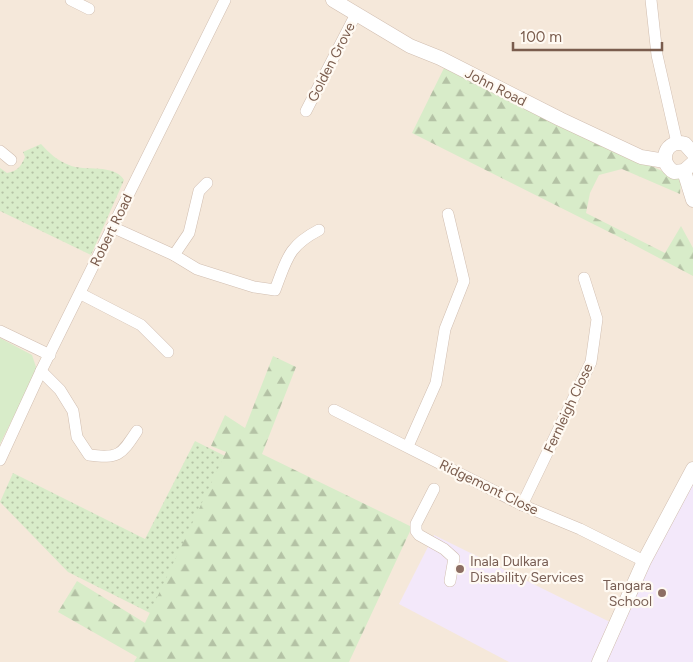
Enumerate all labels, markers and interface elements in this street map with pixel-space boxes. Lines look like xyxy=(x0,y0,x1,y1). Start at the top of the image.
street label: Golden Grove xyxy=(304,19,359,105)
scale bar xyxy=(513,20,662,52)
text: 100 m xyxy=(520,28,562,46)
street label: John Road xyxy=(462,65,529,110)
street label: Robert Road xyxy=(87,191,136,269)
street label: Fernleigh Close xyxy=(540,361,597,456)
street label: Ridgemont Close xyxy=(436,456,541,519)
place label: Inala Dulkara Disability Services xyxy=(470,553,584,586)
marker: Inala Dulkara Disability Services xyxy=(454,563,466,575)
place label: Tangara School xyxy=(603,577,652,610)
marker: Tangara School xyxy=(656,587,668,599)

